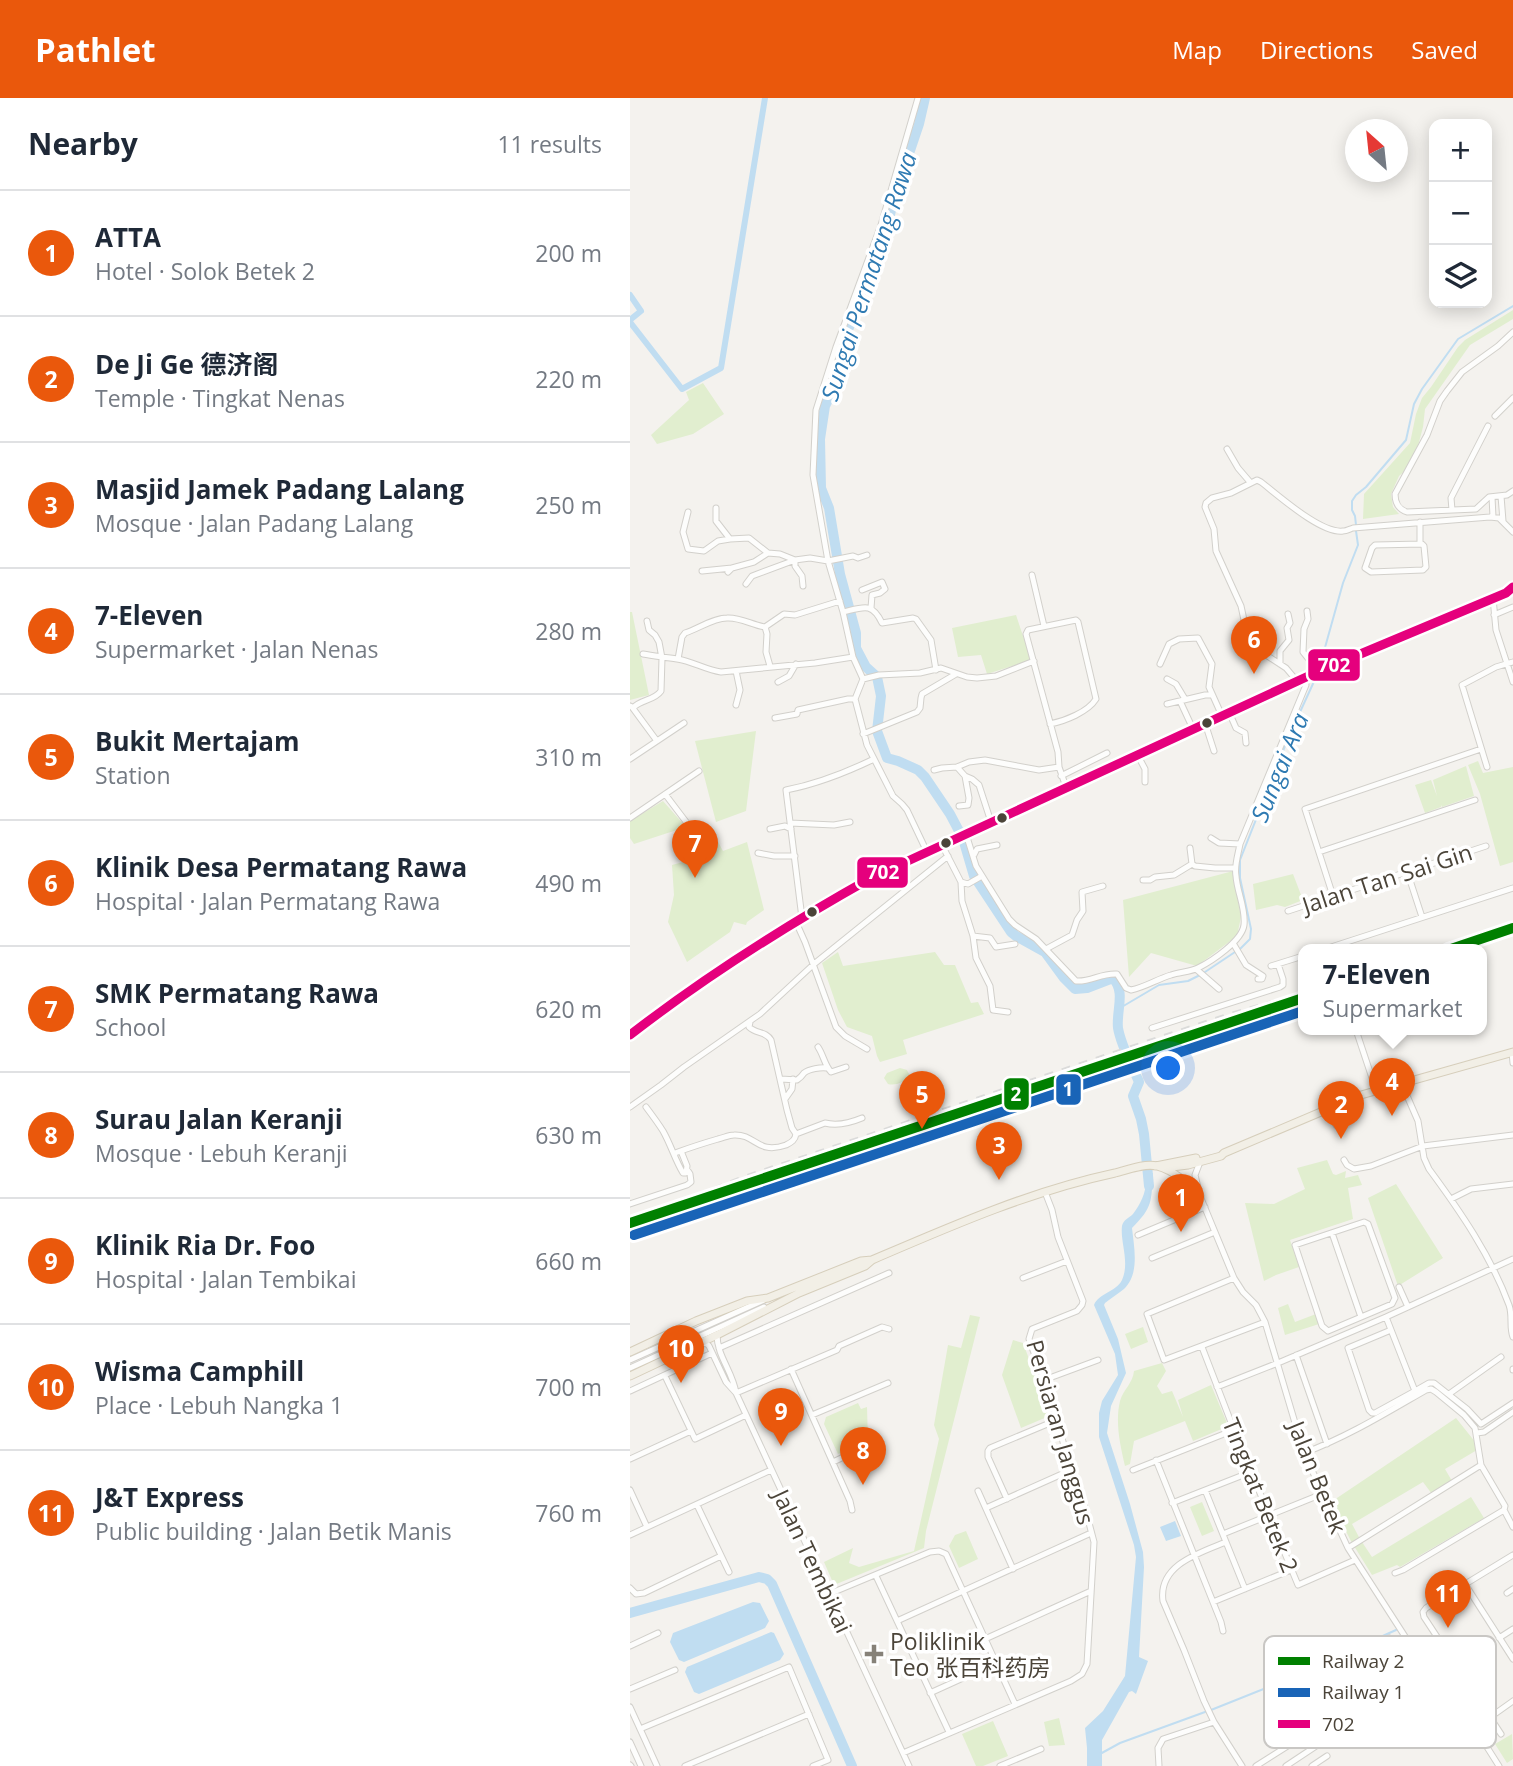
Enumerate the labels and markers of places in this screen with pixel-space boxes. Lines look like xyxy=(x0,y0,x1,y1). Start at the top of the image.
pin: 6 xyxy=(1231,616,1277,674)
unlabelled marker xyxy=(1200,716,1214,730)
unlabelled marker xyxy=(995,811,1009,825)
pin: 7 xyxy=(672,820,718,878)
unlabelled marker xyxy=(939,836,953,850)
unlabelled marker xyxy=(805,905,819,919)
pin: 4 xyxy=(1369,1058,1415,1116)
pin: 5 xyxy=(899,1071,945,1129)
pin: 2 xyxy=(1318,1081,1364,1139)
pin: 3 xyxy=(976,1122,1022,1180)
pin: 1 xyxy=(1158,1174,1204,1232)
pin: 10 xyxy=(658,1325,704,1383)
pin: 9 xyxy=(758,1388,804,1446)
pin: 8 xyxy=(840,1427,886,1485)
pin: 11 xyxy=(1425,1570,1471,1628)
place label: Poliklinik Teo 张百科药房 xyxy=(890,1625,1050,1683)
marker: Poliklinik Teo 张百科药房 xyxy=(864,1644,884,1664)

